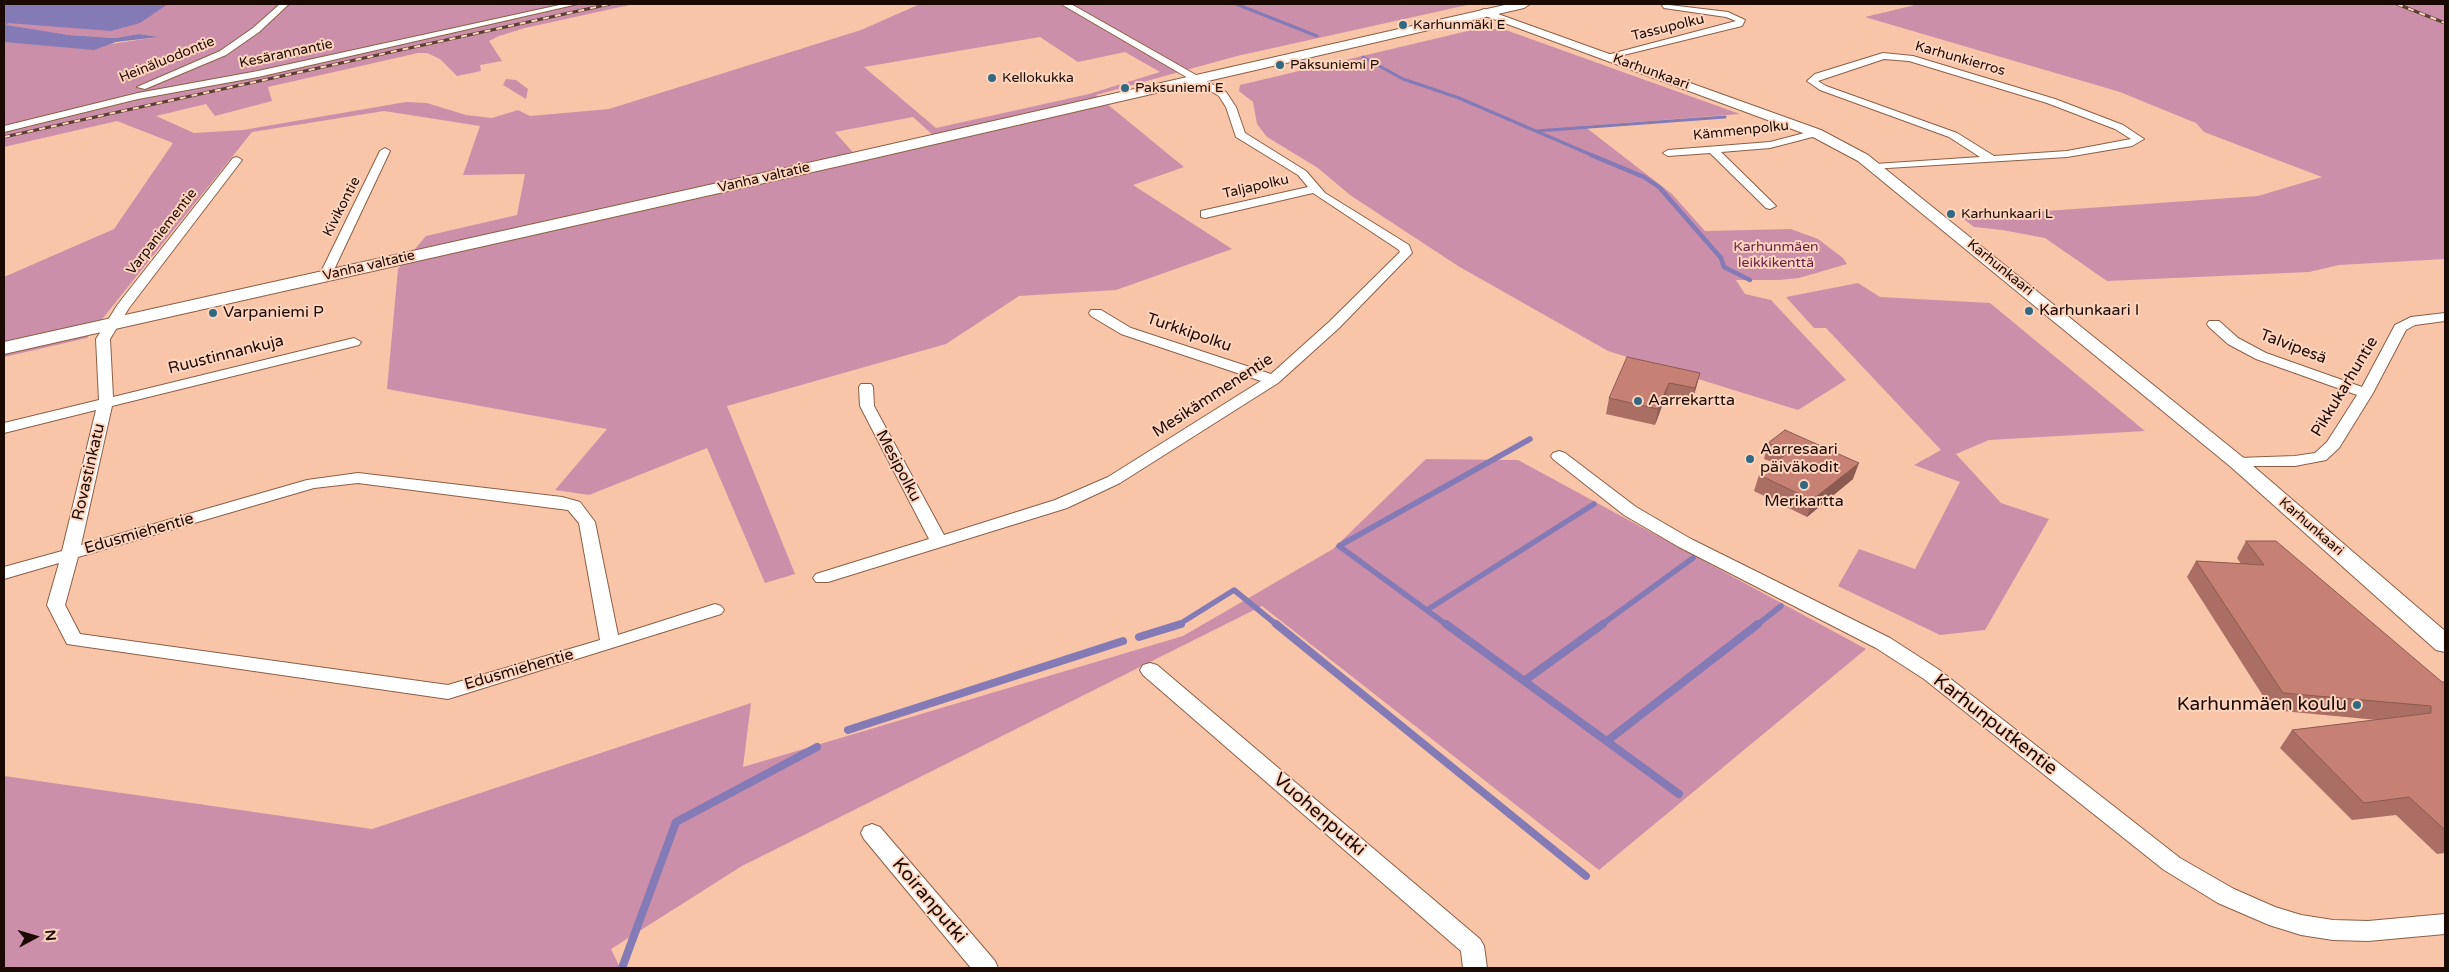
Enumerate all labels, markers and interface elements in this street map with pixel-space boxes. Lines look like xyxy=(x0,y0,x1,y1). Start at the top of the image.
street label: Tassupolku xyxy=(1630,11,1706,45)
place label: Karhunmäki E xyxy=(1413,17,1506,33)
marker: Karhunmäki E xyxy=(1397,19,1409,31)
street label: Heinäluodontie xyxy=(117,33,217,87)
street label: Kesärannantie xyxy=(238,36,334,72)
street label: Karhunkierros xyxy=(1913,38,2007,80)
street label: Karhunkaari xyxy=(1610,50,1692,94)
place label: Paksuniemi P xyxy=(1290,57,1379,73)
marker: Paksuniemi P xyxy=(1274,59,1286,71)
place label: Kellokukka xyxy=(1002,70,1074,86)
marker: Kellokukka xyxy=(986,72,998,84)
place label: Paksuniemi E xyxy=(1135,80,1224,96)
marker: Paksuniemi E xyxy=(1119,82,1131,94)
street label: Kämmenpolku xyxy=(1692,118,1790,144)
street label: Vanha valtatie xyxy=(716,159,812,197)
street label: Taljapolku xyxy=(1221,171,1291,203)
street label: Kivikontie xyxy=(320,174,364,240)
street label: Varpaniementie xyxy=(123,186,201,278)
place label: Karhunkaari L xyxy=(1961,206,2053,222)
marker: Karhunkaari L xyxy=(1945,208,1957,220)
street label: Karhunkaari xyxy=(1964,236,2036,300)
park label: Karhunmäen leikkikenttä xyxy=(1733,239,1819,272)
street label: Vanha valtatie xyxy=(321,247,417,285)
place label: Karhunkaari I xyxy=(2039,301,2139,321)
place label: Varpaniemi P xyxy=(223,303,324,323)
marker: Karhunkaari I xyxy=(2023,305,2035,317)
marker: Varpaniemi P xyxy=(207,307,219,319)
street label: Turkkipolku xyxy=(1144,310,1234,356)
street label: Talvipesä xyxy=(2257,326,2329,368)
street label: Ruustinnankuja xyxy=(166,331,286,379)
street label: Pikkukarhuntie xyxy=(2308,333,2382,441)
street label: Mesikämmenentie xyxy=(1149,350,1277,442)
place label: Aarrekartta xyxy=(1648,391,1735,411)
marker: Aarrekartta xyxy=(1632,395,1644,407)
street label: Rovastinkatu xyxy=(69,422,109,522)
street label: Mesipolku xyxy=(871,427,925,505)
place label: Aarresaari päiväkodit xyxy=(1760,440,1839,478)
marker: Aarresaari päiväkodit xyxy=(1744,453,1756,465)
marker: Merikartta xyxy=(1798,479,1810,491)
place label: Merikartta xyxy=(1764,492,1844,512)
street label: Karhunkaari xyxy=(2275,494,2347,560)
street label: Edusmiehentie xyxy=(82,509,196,559)
street label: Edusmiehentie xyxy=(462,645,576,695)
street label: Karhunputkentie xyxy=(1928,669,2062,781)
place label: Karhunmäen koulu xyxy=(2177,694,2347,716)
marker: Karhunmäen koulu xyxy=(2351,699,2363,711)
street label: Vuohenputki xyxy=(1268,769,1370,861)
street label: Koiranputki xyxy=(887,854,971,948)
north arrow xyxy=(10,912,60,962)
text: N xyxy=(41,929,59,942)

